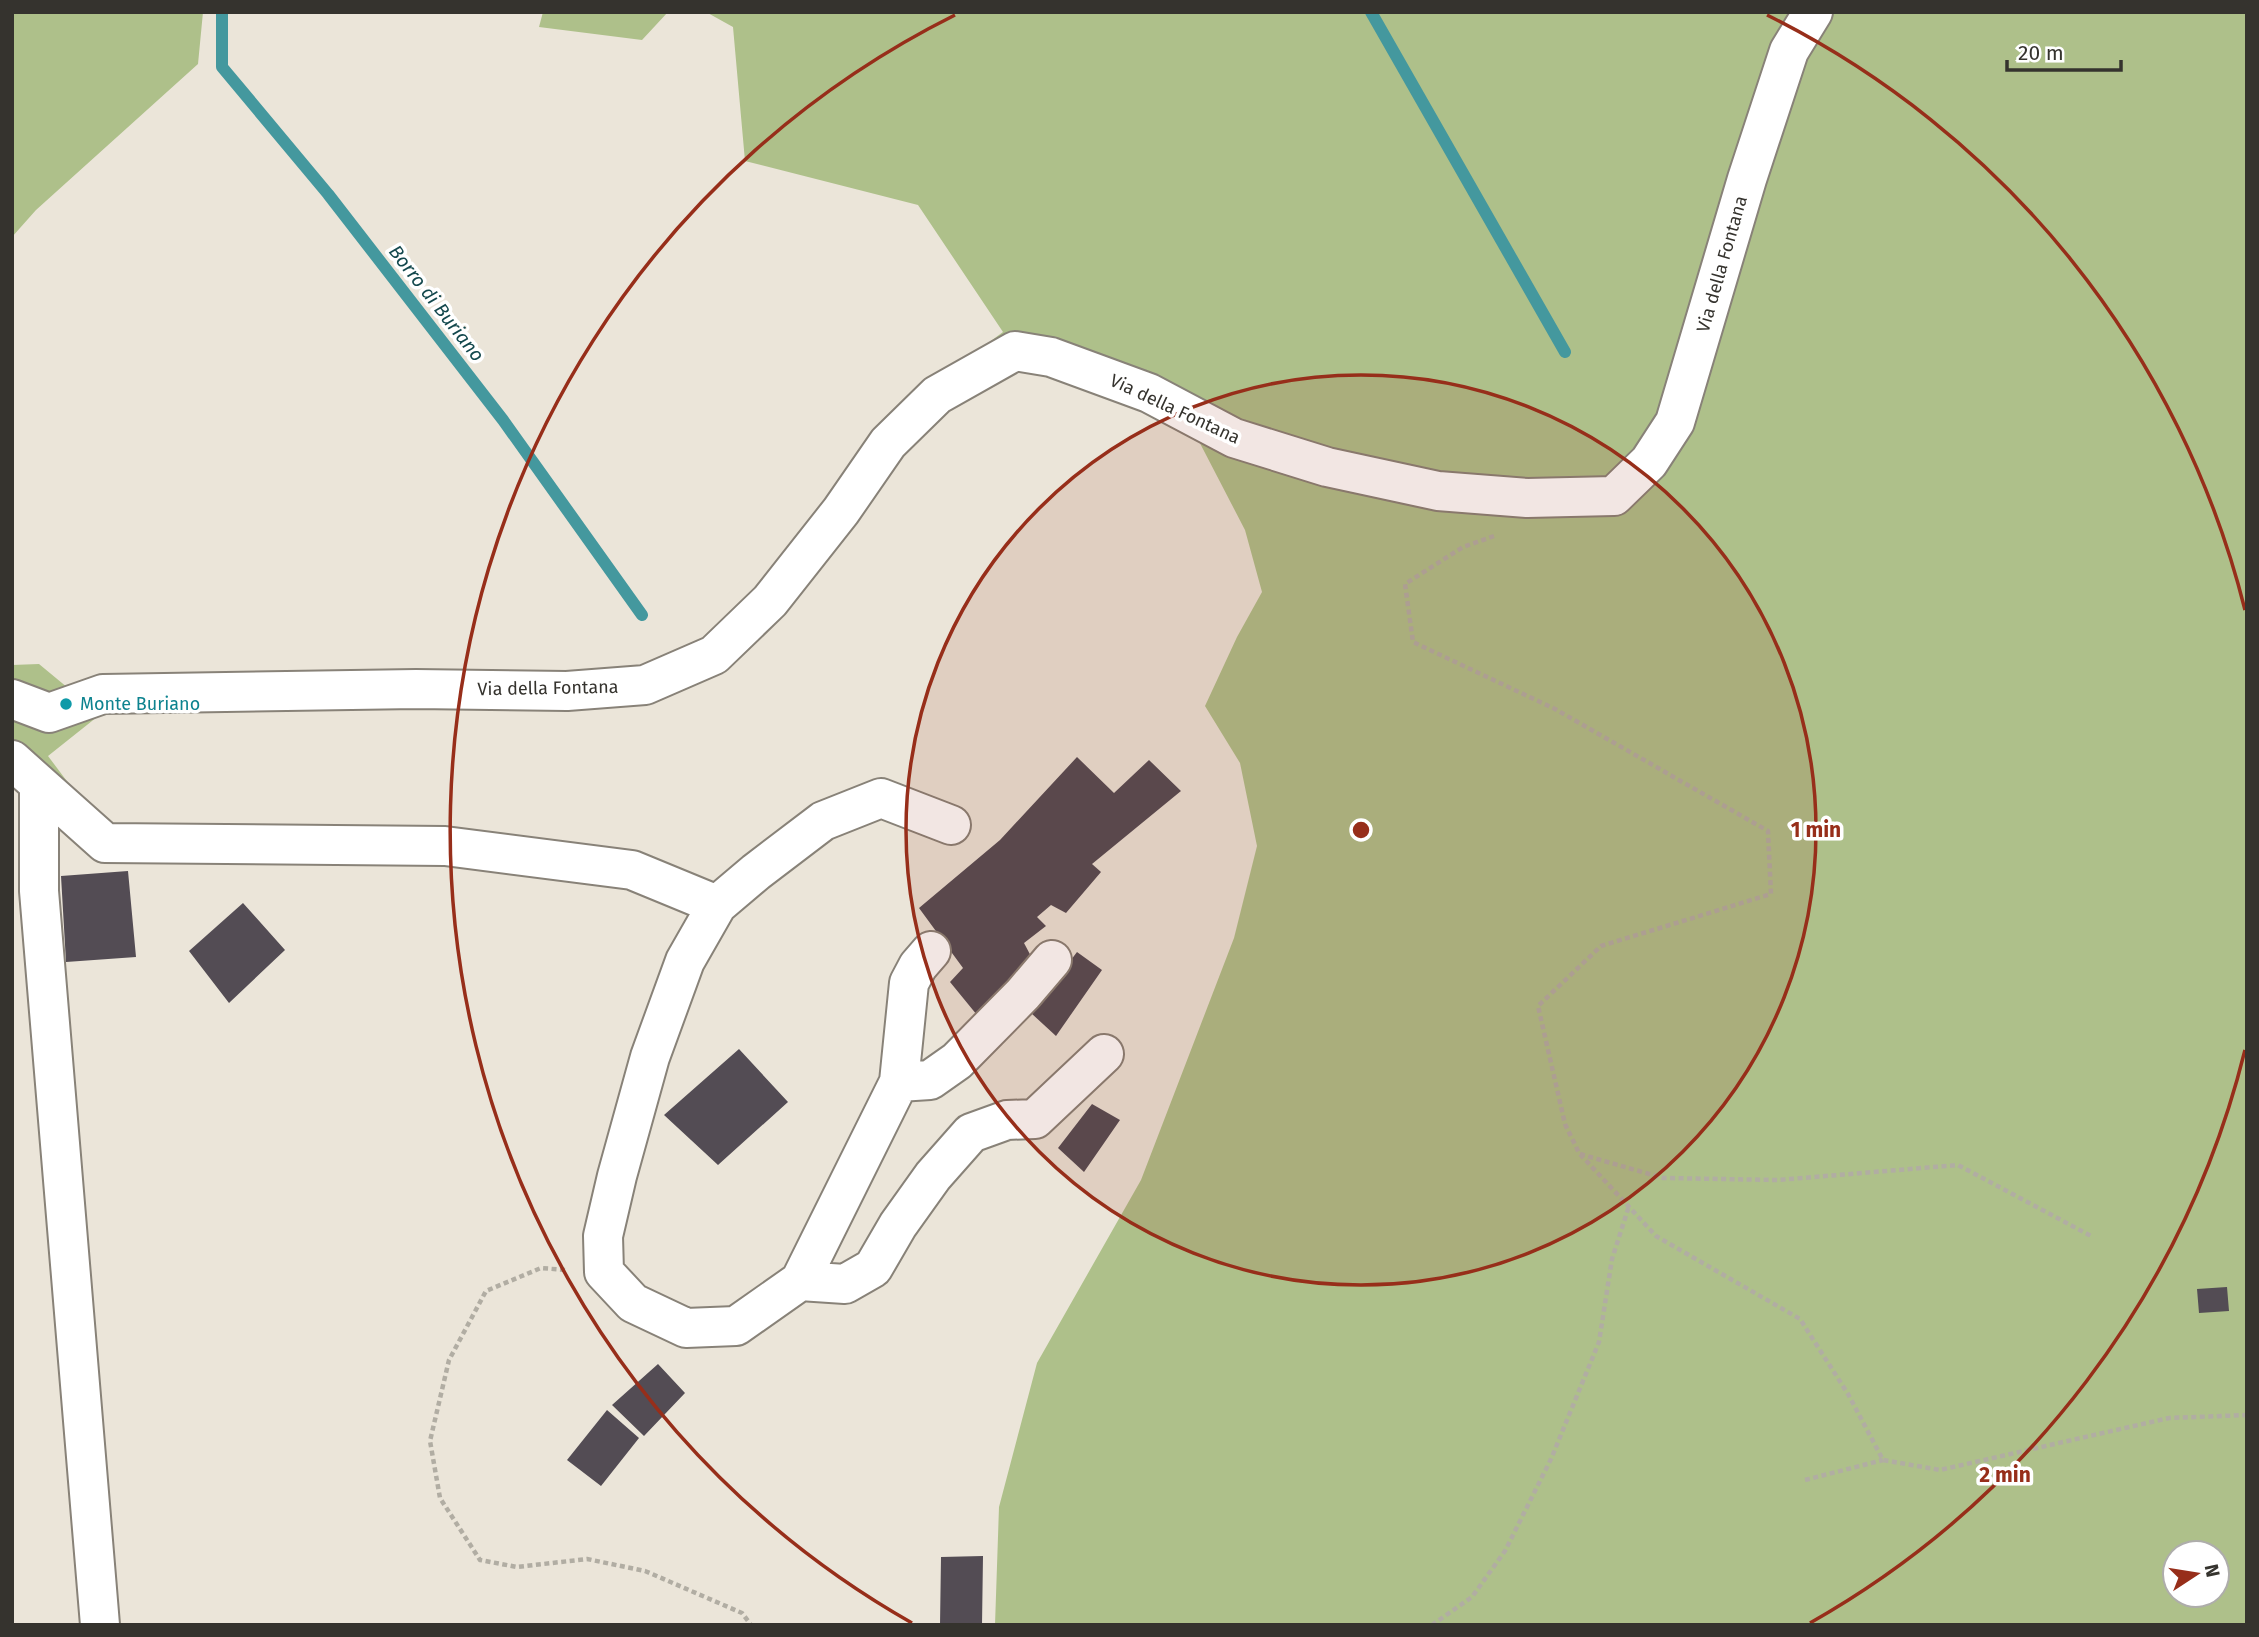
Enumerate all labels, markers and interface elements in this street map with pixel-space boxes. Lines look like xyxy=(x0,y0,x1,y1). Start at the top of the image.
scale bar xyxy=(2007,28,2121,72)
text: 20 m xyxy=(2018,40,2064,66)
street label: Via della Fontana xyxy=(1692,193,1752,335)
water label: Borro di Buriano xyxy=(384,241,489,366)
street label: Via della Fontana xyxy=(1106,369,1244,449)
street label: Via della Fontana xyxy=(477,676,619,700)
place label: Monte Buriano xyxy=(80,693,200,715)
marker: Monte Buriano xyxy=(58,696,74,712)
text: 1 min xyxy=(1791,817,1841,843)
centre of rings xyxy=(1349,818,1373,842)
text: 2 min xyxy=(1979,1462,2031,1488)
north arrow xyxy=(2161,1539,2231,1609)
text: N xyxy=(2200,1562,2225,1579)

